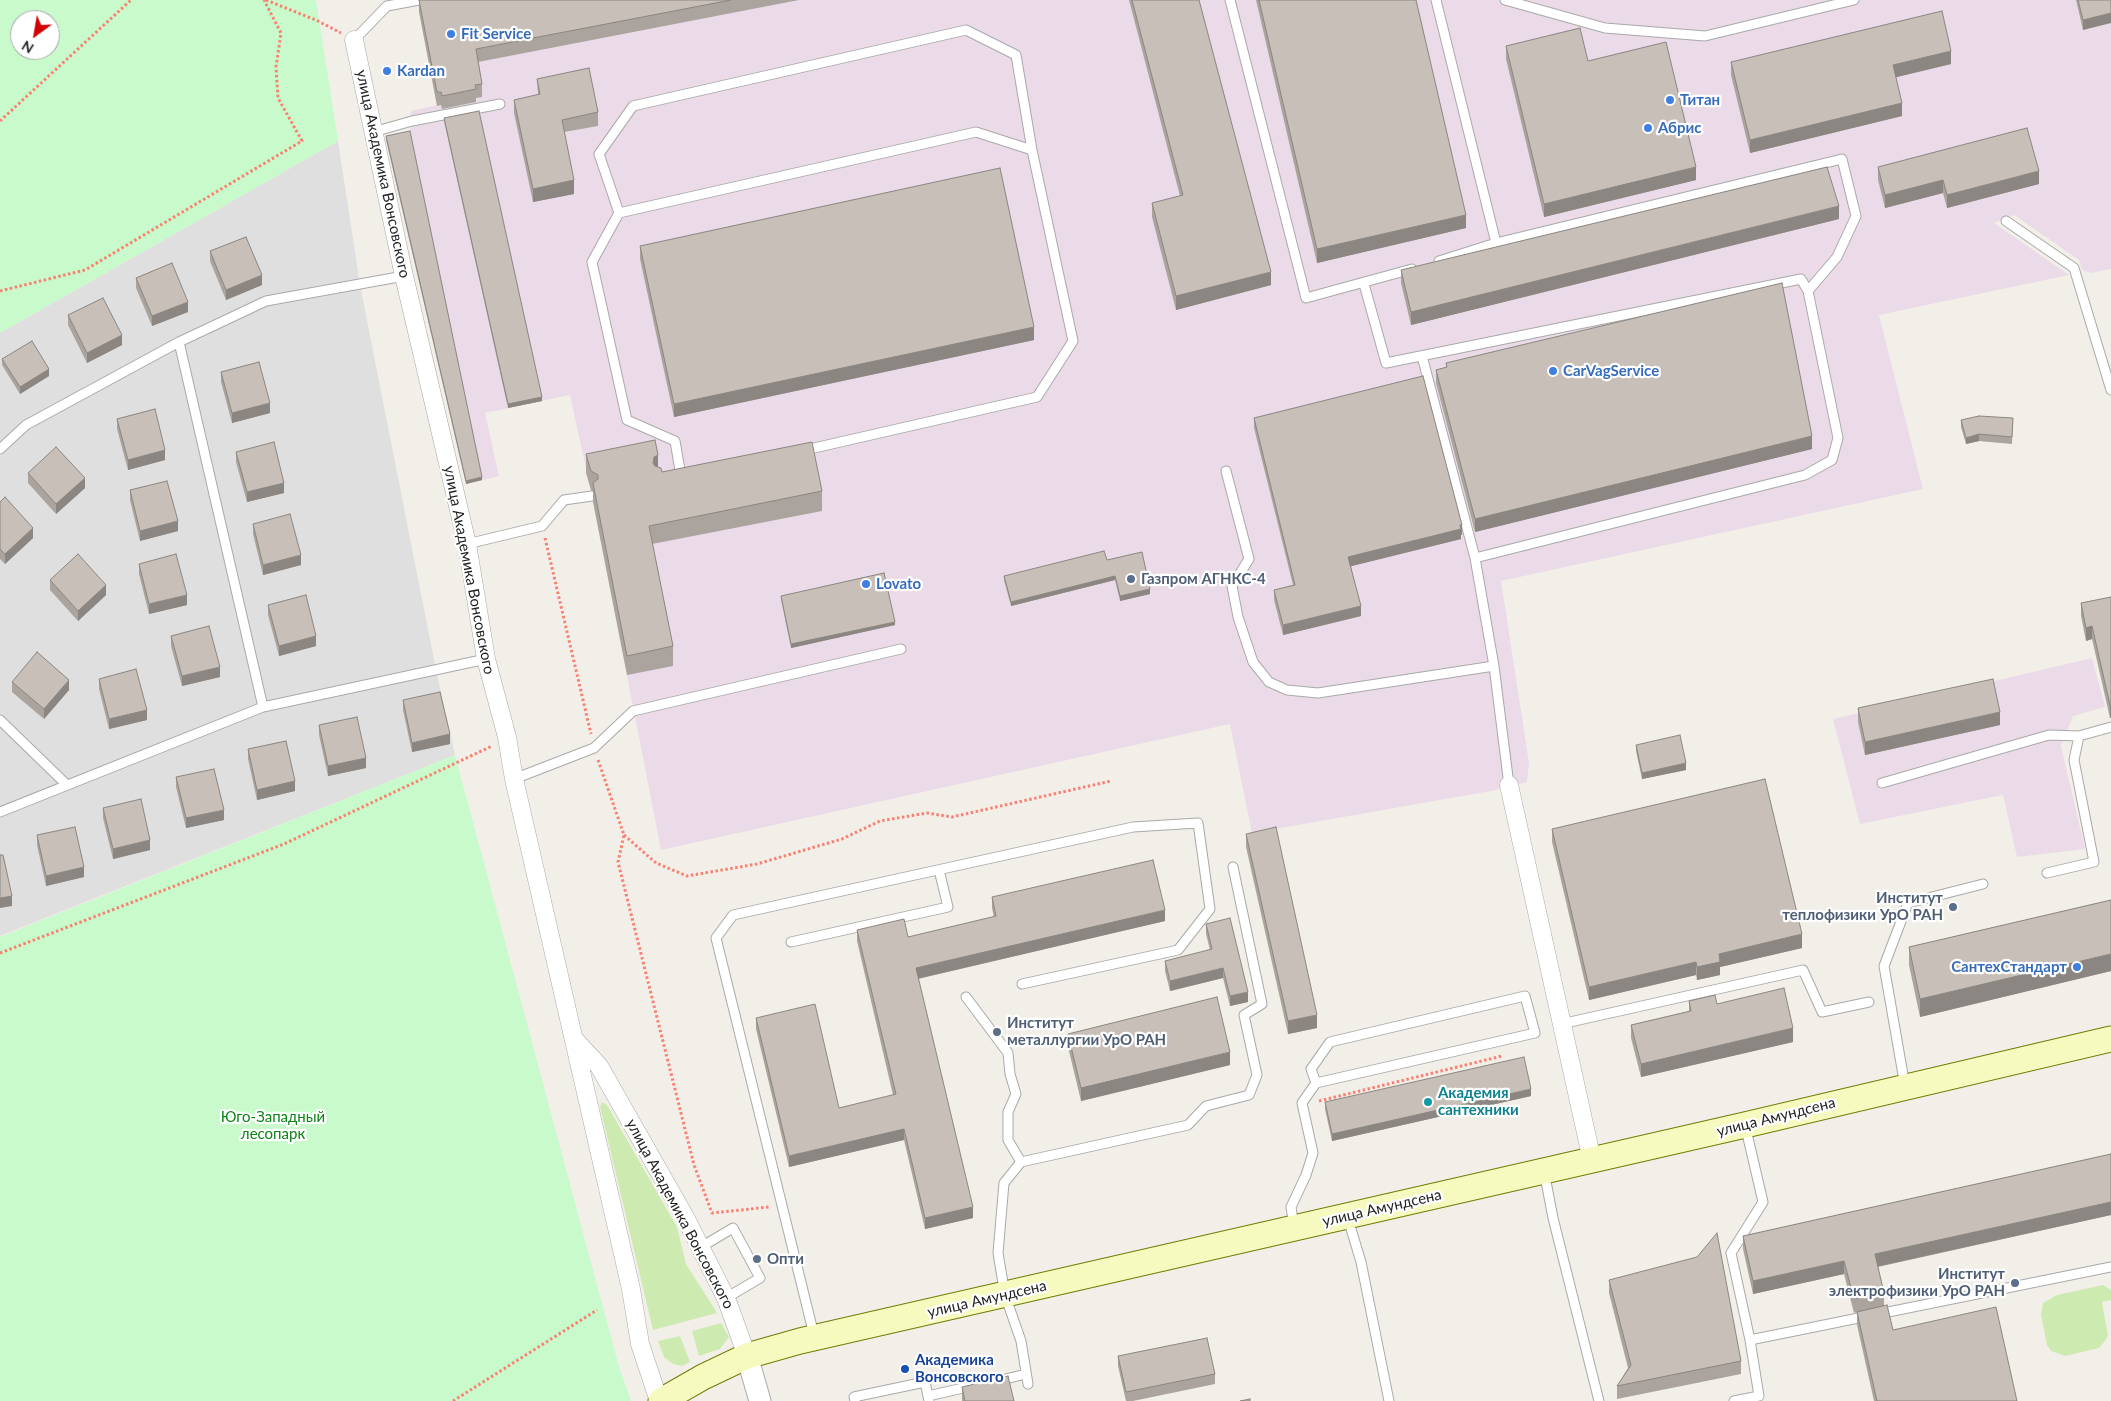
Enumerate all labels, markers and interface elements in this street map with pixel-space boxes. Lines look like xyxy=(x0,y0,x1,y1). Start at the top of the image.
north arrow xyxy=(10,10,60,60)
place label: Fit Service xyxy=(461,25,531,43)
marker: Fit Service xyxy=(445,28,457,40)
text: N xyxy=(18,37,36,57)
place label: Kardan xyxy=(397,62,445,80)
marker: Kardan xyxy=(381,65,393,77)
street label: улица Академика Вонсовского xyxy=(352,68,414,280)
place label: Титан xyxy=(1680,91,1720,109)
marker: Титан xyxy=(1664,94,1676,106)
place label: Абрис xyxy=(1658,119,1701,137)
marker: Абрис xyxy=(1642,122,1654,134)
place label: CarVagService xyxy=(1563,362,1659,380)
marker: CarVagService xyxy=(1547,365,1559,377)
street label: улица Академика Вонсовского xyxy=(440,464,498,676)
place label: Газпром АГНКС-4 xyxy=(1141,570,1266,588)
marker: Газпром АГНКС-4 xyxy=(1125,573,1137,585)
place label: Lovato xyxy=(876,575,921,593)
marker: Lovato xyxy=(860,578,872,590)
place label: Институт теплофизики УрО РАН xyxy=(1782,889,1943,924)
marker: Институт теплофизики УрО РАН xyxy=(1947,901,1959,913)
place label: СантехСтандарт xyxy=(1951,958,2067,976)
marker: СантехСтандарт xyxy=(2071,961,2083,973)
place label: Институт металлургии УрО РАН xyxy=(1007,1014,1166,1049)
marker: Институт металлургии УрО РАН xyxy=(991,1026,1003,1038)
place label: Академия сантехники xyxy=(1438,1084,1519,1119)
street label: улица Амундсена xyxy=(1715,1094,1837,1140)
marker: Академия сантехники xyxy=(1422,1096,1434,1108)
park label: Юго-Западный лесопарк xyxy=(221,1108,325,1143)
street label: улица Академика Вонсовского xyxy=(622,1116,738,1312)
street label: улица Амундсена xyxy=(1321,1186,1443,1230)
place label: Опти xyxy=(767,1250,804,1268)
marker: Опти xyxy=(751,1253,763,1265)
place label: Институт электрофизики УрО РАН xyxy=(1829,1265,2005,1300)
street label: улица Амундсена xyxy=(926,1277,1048,1321)
marker: Институт электрофизики УрО РАН xyxy=(2009,1277,2021,1289)
place label: Академика Вонсовского xyxy=(915,1351,1004,1386)
marker: Академика Вонсовского xyxy=(899,1363,911,1375)

